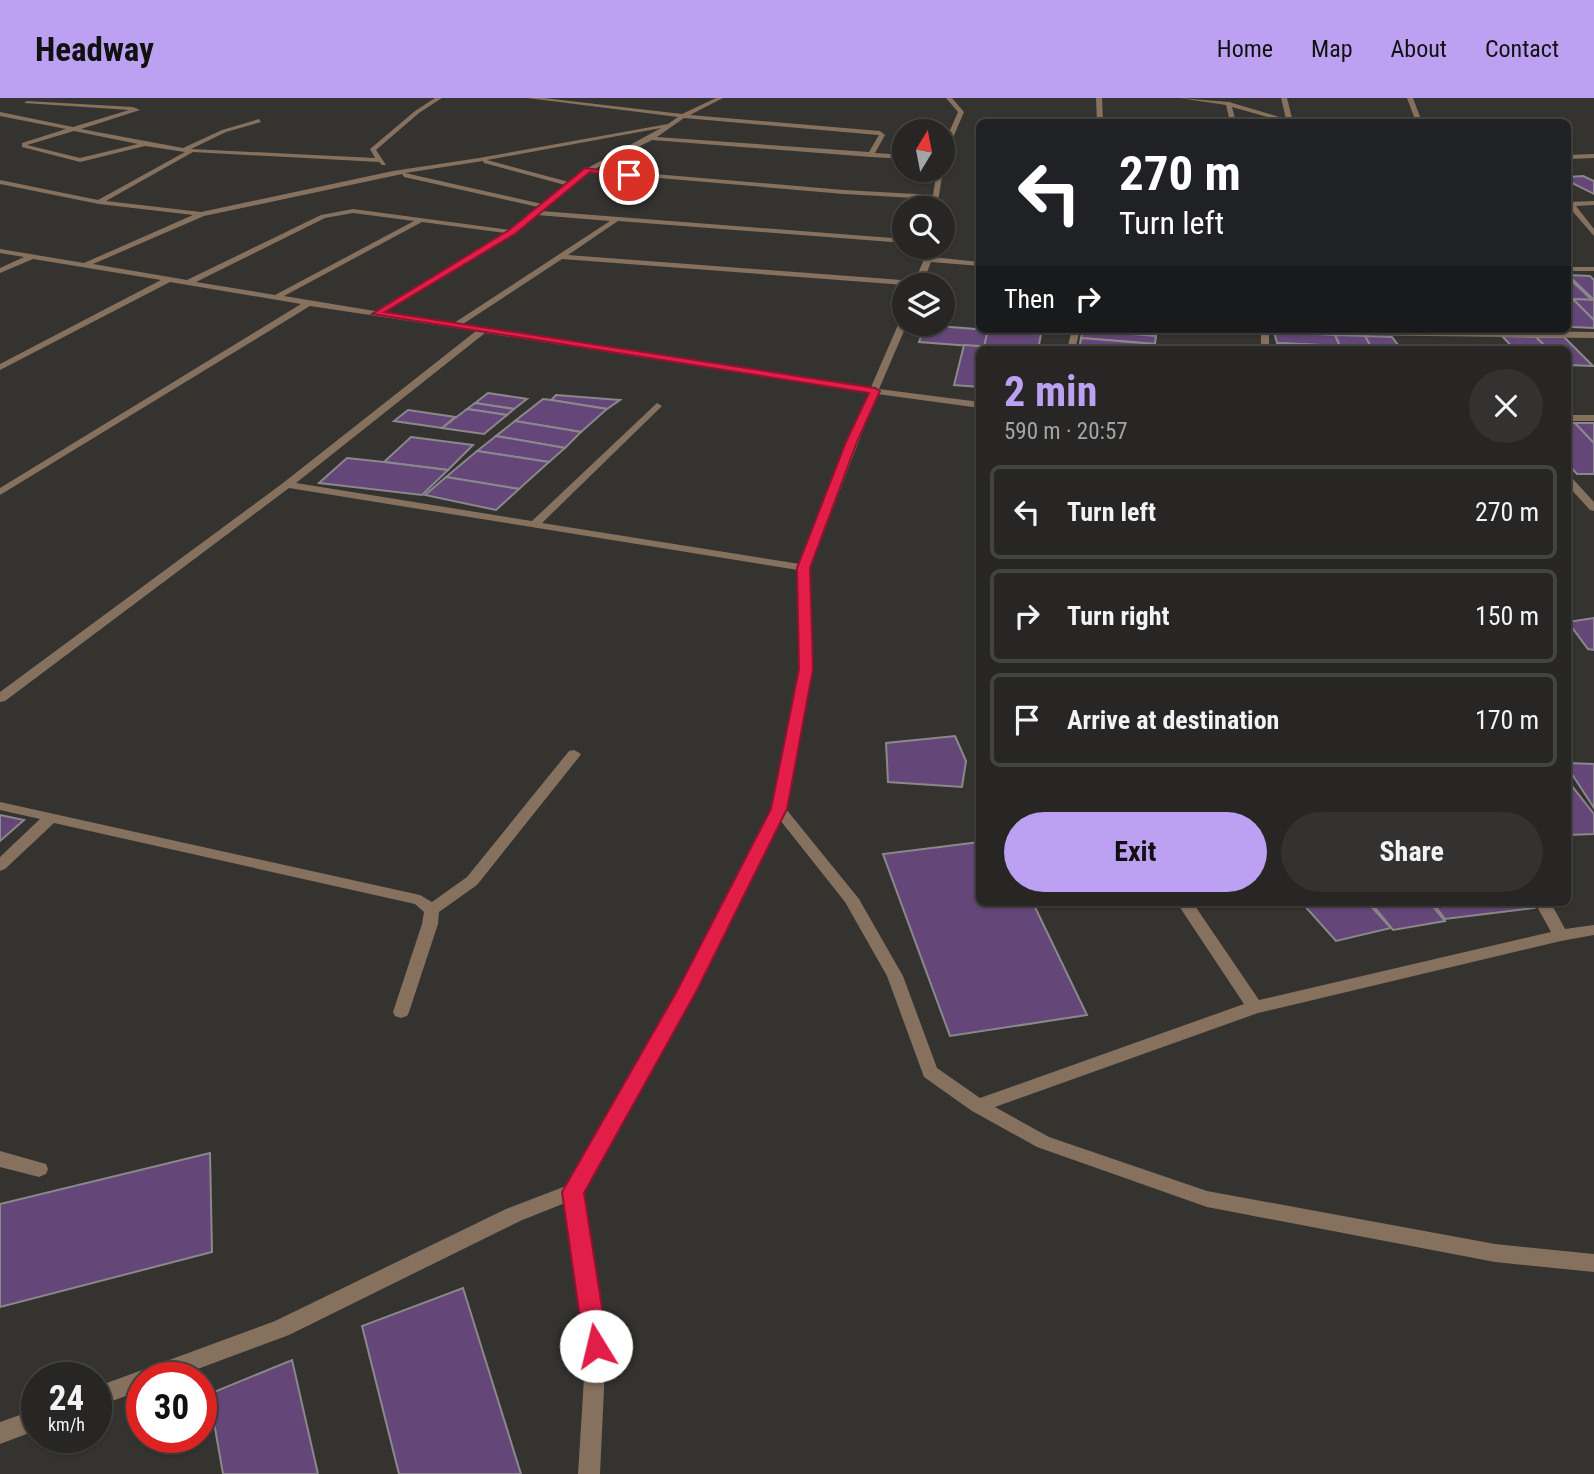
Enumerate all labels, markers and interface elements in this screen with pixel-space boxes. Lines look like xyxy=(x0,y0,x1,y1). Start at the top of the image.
text: Headway xyxy=(35,30,154,69)
text: Home xyxy=(1217,35,1273,63)
text: Map xyxy=(1311,35,1353,63)
text: About xyxy=(1391,35,1447,63)
text: Contact xyxy=(1485,35,1559,63)
north arrow xyxy=(892,119,956,182)
map controls xyxy=(892,119,955,336)
pin xyxy=(599,145,659,205)
text: 270 m xyxy=(1119,145,1241,202)
icon: left xyxy=(1004,147,1095,238)
icon: arrive xyxy=(610,156,648,194)
button: search xyxy=(892,196,955,259)
text: Turn left xyxy=(1119,204,1224,242)
button: layers xyxy=(892,273,955,336)
icon: right xyxy=(1069,280,1107,318)
text: Then xyxy=(1004,284,1055,314)
text: 2 min xyxy=(1004,367,1097,416)
button: close xyxy=(1469,369,1543,443)
text: 590 m · 20:57 xyxy=(1004,418,1128,445)
icon: left xyxy=(1008,493,1046,531)
text: Turn left xyxy=(1067,497,1156,527)
text: 270 m xyxy=(1475,497,1539,527)
icon: right xyxy=(1008,597,1046,635)
text: Turn right xyxy=(1067,601,1169,631)
text: 150 m xyxy=(1475,601,1539,631)
icon: arrive xyxy=(1008,701,1046,739)
text: Arrive at destination xyxy=(1067,705,1279,735)
text: 170 m xyxy=(1475,705,1539,735)
button: Exit xyxy=(1004,812,1267,892)
button: Share xyxy=(1281,812,1543,892)
position arrow xyxy=(559,1309,633,1383)
speed limit sign: 30 xyxy=(126,1362,217,1453)
text: 24 xyxy=(49,1378,84,1419)
text: km/h xyxy=(48,1414,85,1435)

